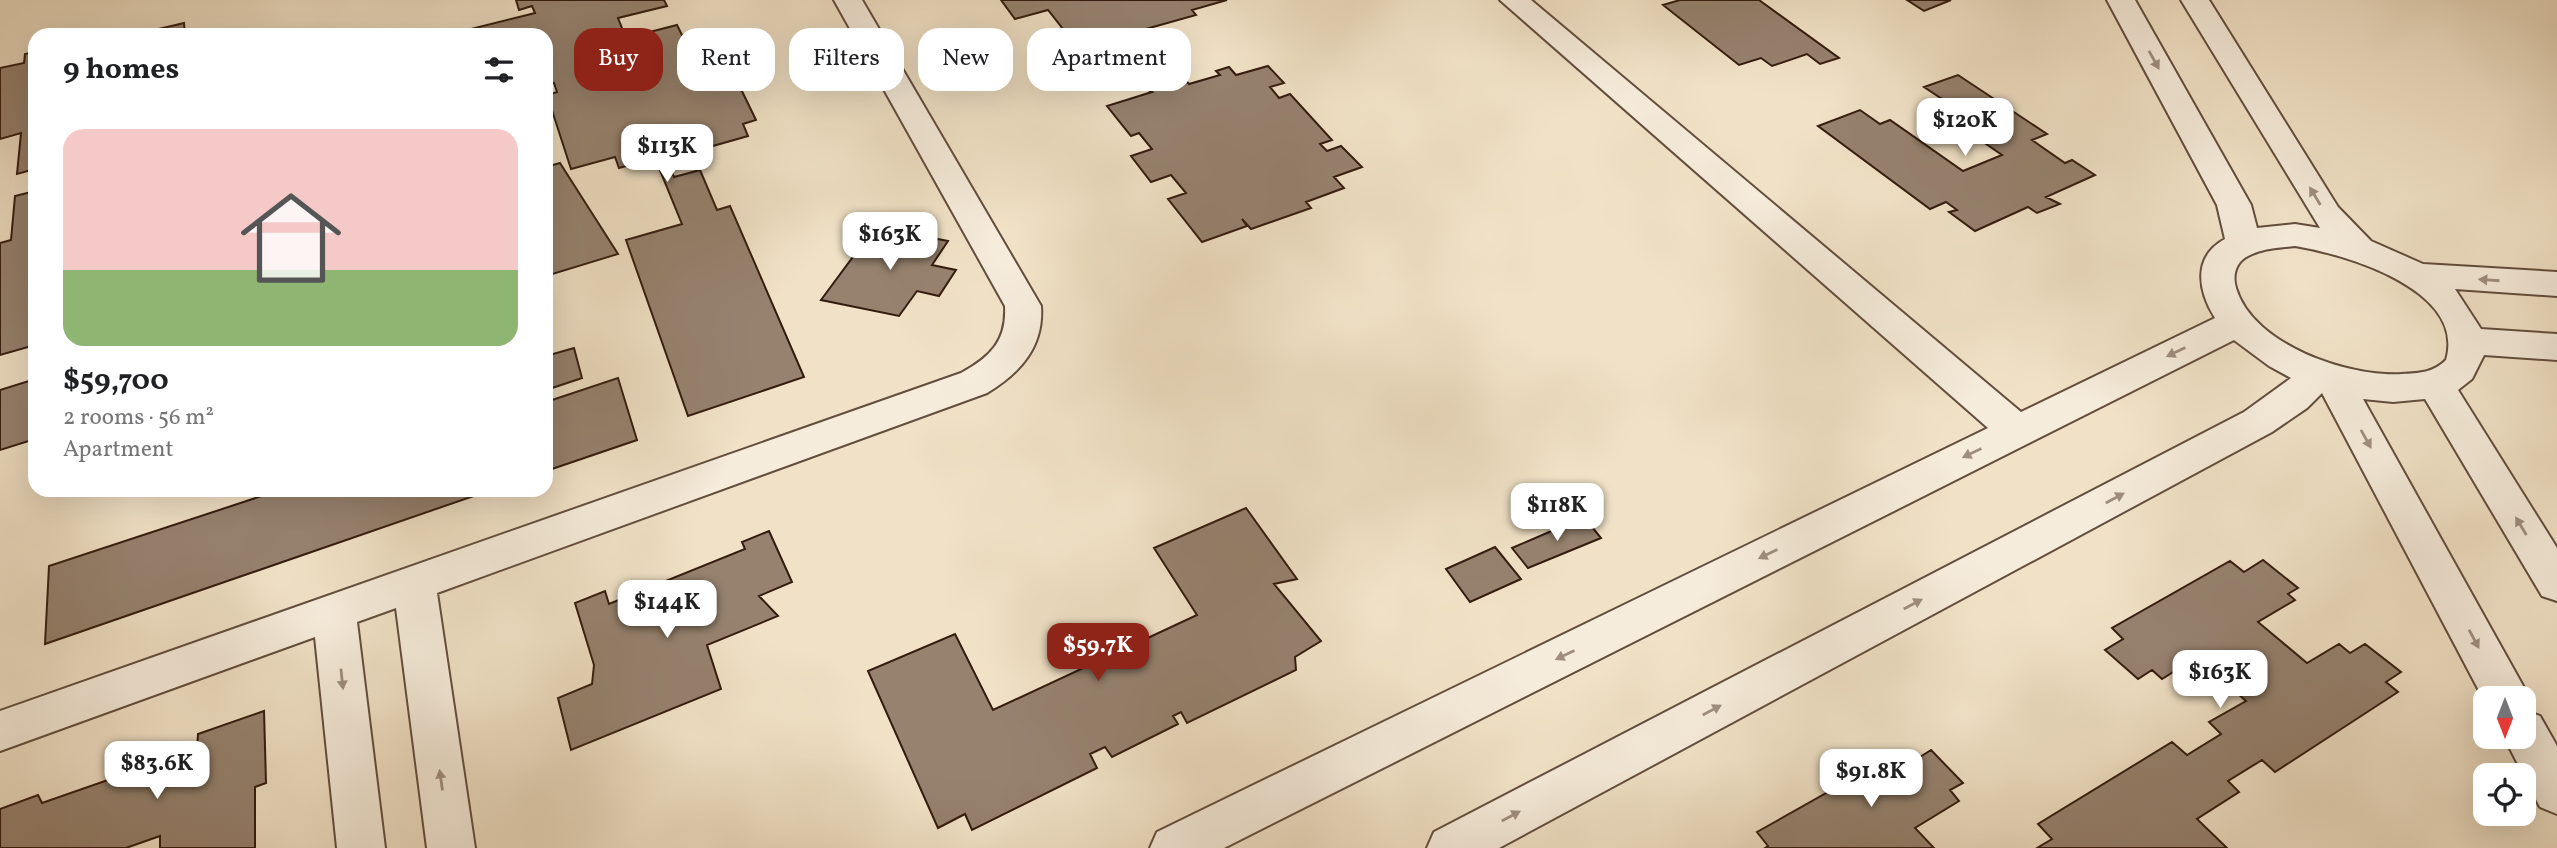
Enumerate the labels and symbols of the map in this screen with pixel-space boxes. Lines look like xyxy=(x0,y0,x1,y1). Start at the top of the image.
one-way arrow xyxy=(2148,50,2160,70)
pin: $120K xyxy=(1916,99,2014,158)
pin: $113K xyxy=(618,124,716,184)
one-way arrow xyxy=(2309,186,2321,205)
pin: $163K xyxy=(841,212,939,272)
one-way arrow xyxy=(2478,274,2500,285)
one-way arrow xyxy=(2166,347,2186,358)
one-way arrow xyxy=(2360,429,2371,449)
one-way arrow xyxy=(1962,447,1982,459)
pin: $118K xyxy=(1508,484,1606,543)
one-way arrow xyxy=(2105,492,2125,504)
one-way arrow xyxy=(2515,517,2528,536)
one-way arrow xyxy=(1758,547,1778,559)
pin: $144K xyxy=(618,580,716,640)
one-way arrow xyxy=(1903,598,1923,610)
pin: $59.7K xyxy=(1041,624,1155,683)
one-way arrow xyxy=(2468,629,2480,649)
one-way arrow xyxy=(1555,649,1575,660)
pin: $163K xyxy=(2171,650,2269,710)
one-way arrow xyxy=(337,668,348,690)
north arrow xyxy=(2473,686,2536,749)
one-way arrow xyxy=(1702,704,1722,716)
pin: $83.6K xyxy=(100,742,214,801)
pin: $91.8K xyxy=(1814,750,1928,809)
one-way arrow xyxy=(436,769,447,791)
one-way arrow xyxy=(1501,810,1521,822)

